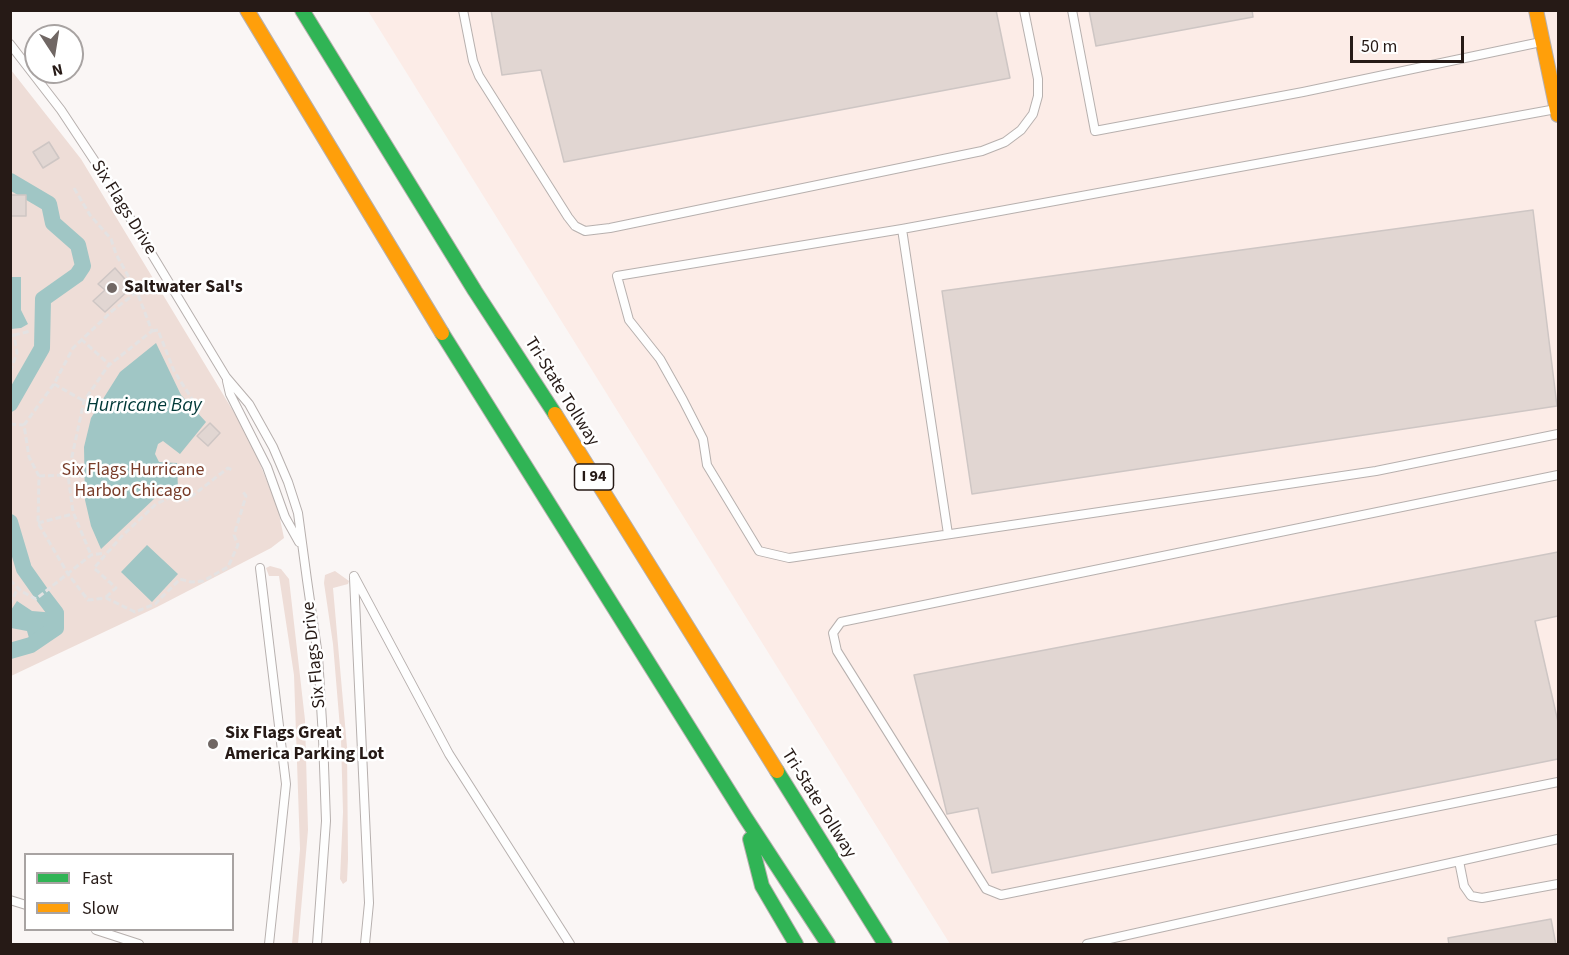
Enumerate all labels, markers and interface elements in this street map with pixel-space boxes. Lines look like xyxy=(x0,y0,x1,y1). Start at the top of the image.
north arrow xyxy=(24,24,84,84)
scale bar xyxy=(1353,24,1467,62)
text: 50 m xyxy=(1361,34,1397,59)
text: N xyxy=(50,58,65,82)
street label: Six Flags Drive xyxy=(85,157,161,259)
place label: Saltwater Sal's xyxy=(124,277,243,299)
marker: Saltwater Sal's xyxy=(105,281,119,295)
street label: Tri-State Tollway xyxy=(519,333,603,451)
water label: Hurricane Bay xyxy=(86,395,202,419)
park label: Six Flags Hurricane Harbor Chicago xyxy=(62,460,204,502)
road number: I 94 xyxy=(574,464,614,490)
street label: Six Flags Drive xyxy=(299,600,331,710)
place label: Six Flags Great America Parking Lot xyxy=(225,723,384,766)
marker: Six Flags Great America Parking Lot xyxy=(206,737,220,751)
street label: Tri-State Tollway xyxy=(776,745,860,863)
legend xyxy=(24,853,234,931)
text: Fast xyxy=(82,866,113,891)
text: Slow xyxy=(82,896,119,921)

